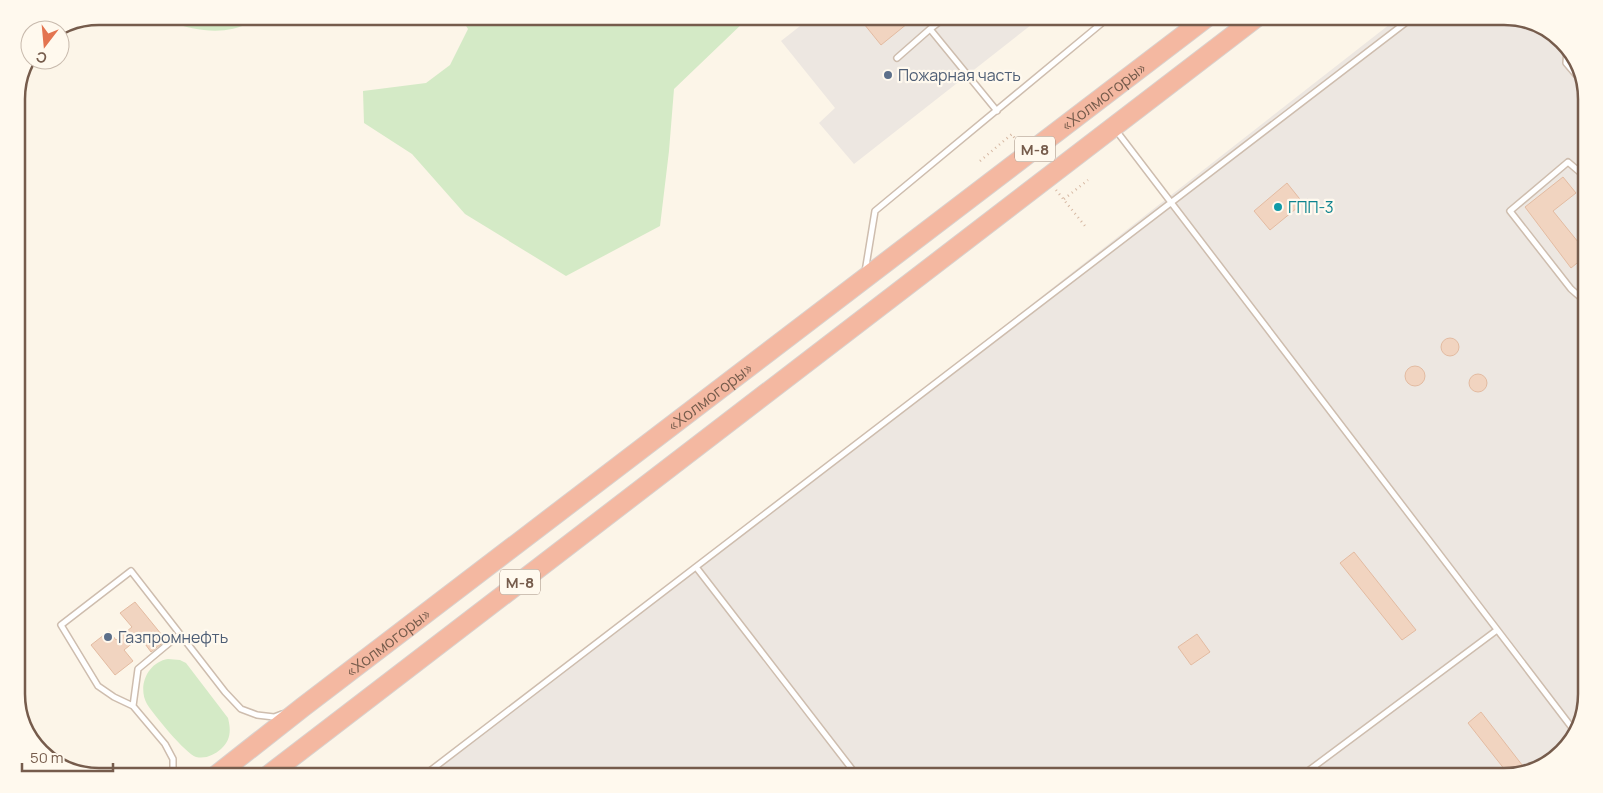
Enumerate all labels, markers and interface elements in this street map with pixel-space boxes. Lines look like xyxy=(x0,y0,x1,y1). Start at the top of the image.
north arrow xyxy=(20,20,70,70)
text: С xyxy=(34,47,49,69)
street label: «Холмогоры» xyxy=(1056,56,1151,136)
place label: Пожарная часть xyxy=(898,64,1021,86)
marker: Пожарная часть xyxy=(882,69,894,81)
road number: М-8 xyxy=(1015,136,1055,162)
place label: ГПП-3 xyxy=(1288,196,1334,218)
marker: ГПП-3 xyxy=(1272,201,1284,213)
street label: «Холмогоры» xyxy=(662,357,757,436)
road number: М-8 xyxy=(500,570,540,594)
street label: «Холмогоры» xyxy=(340,602,435,682)
place label: Газпромнефть xyxy=(118,626,228,648)
marker: Газпромнефть xyxy=(102,631,114,643)
scale bar xyxy=(22,740,114,772)
text: 50 m xyxy=(30,747,64,768)

